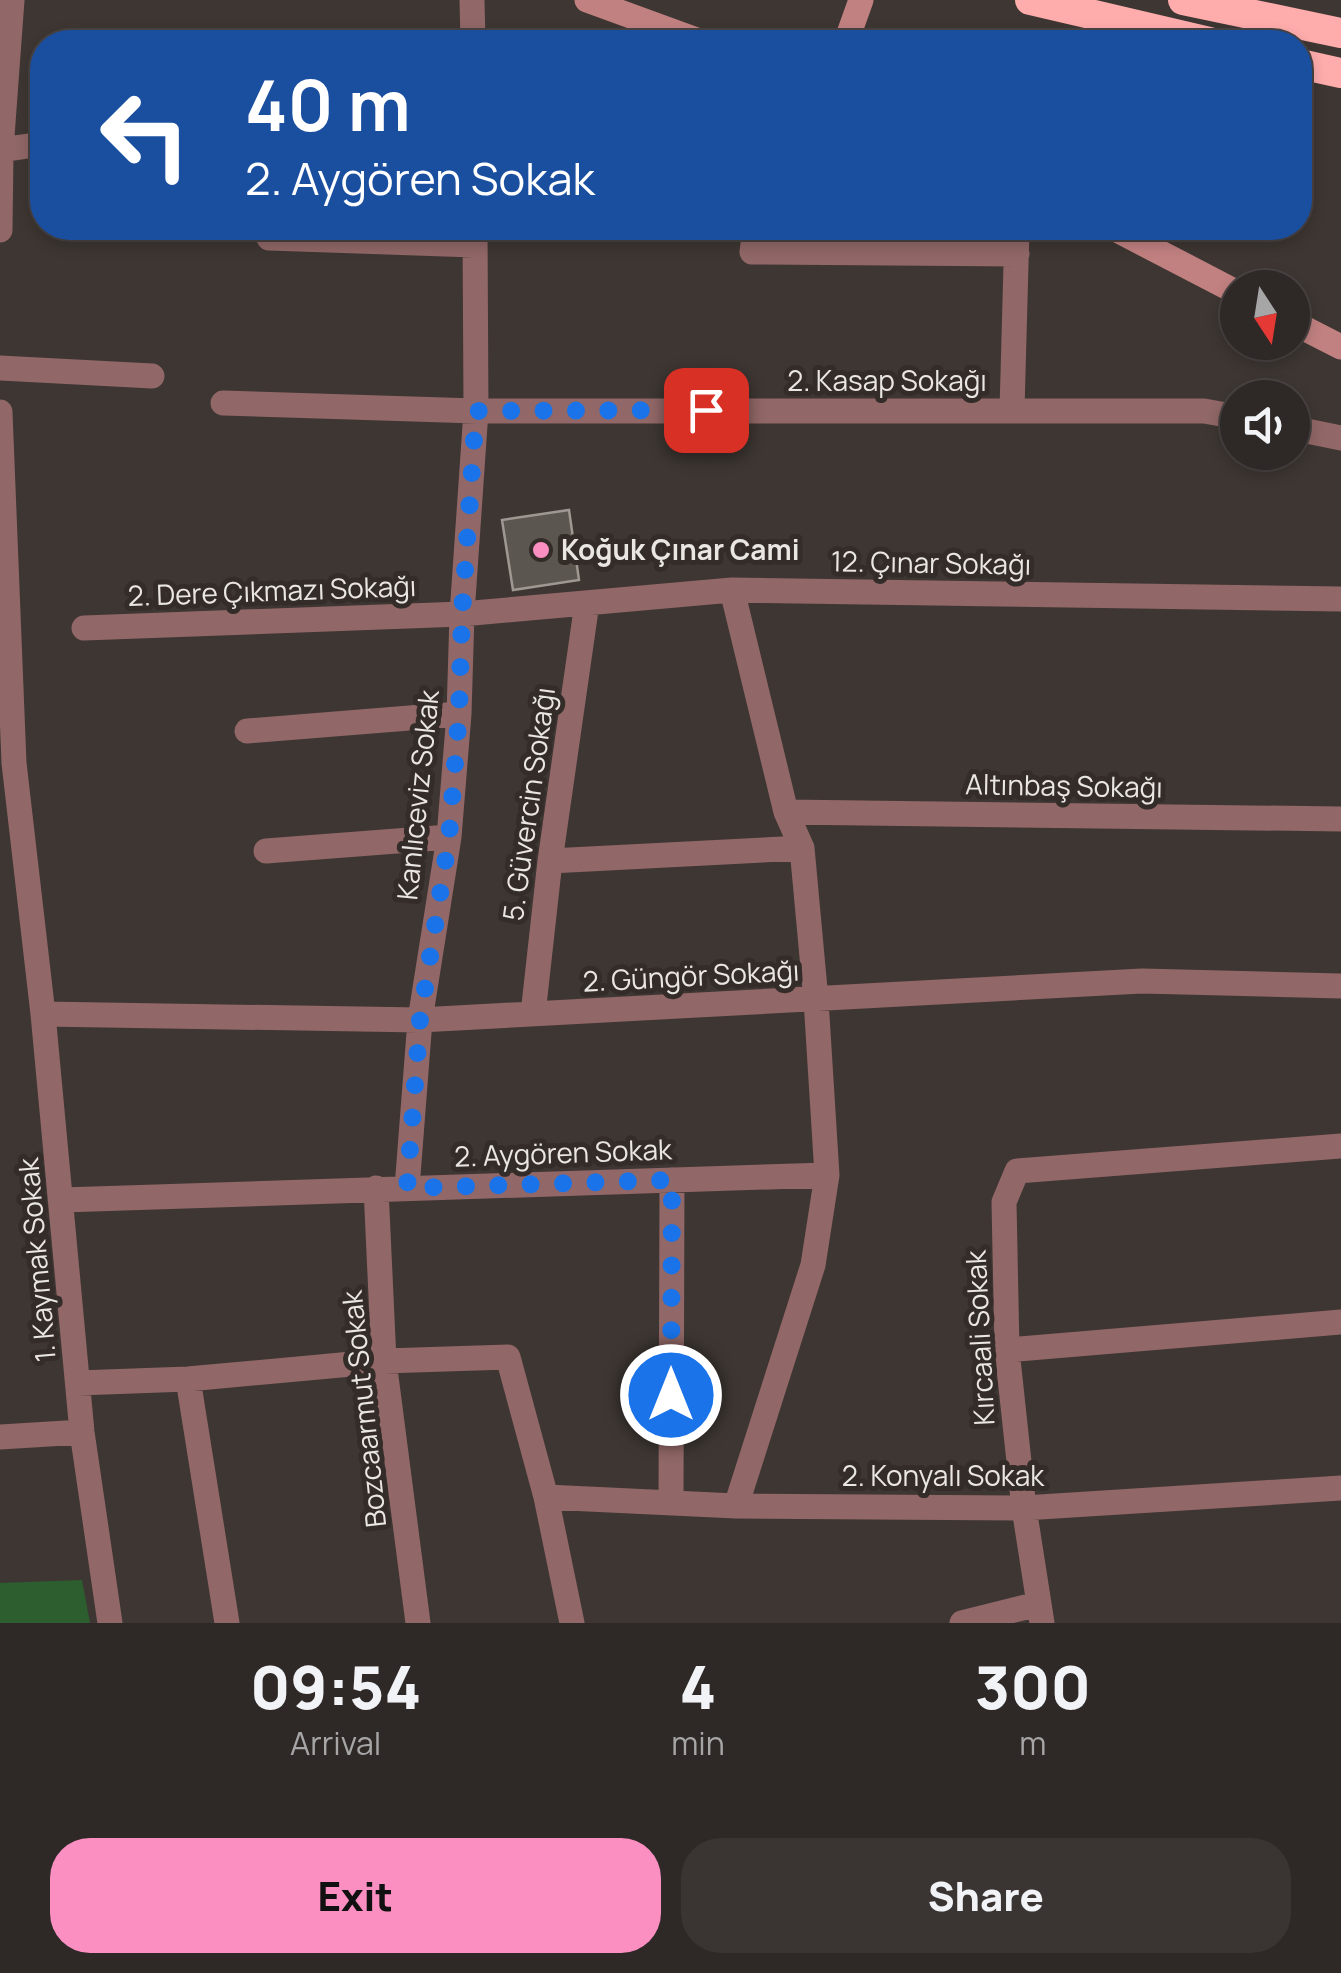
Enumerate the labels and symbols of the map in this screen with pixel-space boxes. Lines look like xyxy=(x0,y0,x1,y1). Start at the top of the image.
north arrow xyxy=(1220,270,1310,360)
street label: 2. Kasap Sokağı xyxy=(787,361,987,399)
pin xyxy=(664,368,749,453)
place label: Koğuk Çınar Cami xyxy=(561,530,800,568)
marker: Koğuk Çınar Cami xyxy=(530,539,552,561)
street label: 12. Çınar Sokağı xyxy=(830,541,1032,583)
street label: 2. Dere Çıkmazı Sokağı xyxy=(127,566,417,614)
street label: 5. Güvercin Sokağı xyxy=(493,685,563,923)
street label: Kanlıceviz Sokak xyxy=(387,687,447,902)
street label: Altınbaş Sokağı xyxy=(965,764,1163,806)
street label: 2. Güngör Sokağı xyxy=(582,950,800,1000)
street label: 2. Aygören Sokak xyxy=(454,1129,674,1175)
street label: 1. Kaymak Sokak xyxy=(8,1155,64,1364)
street label: Kırcaali Sokak xyxy=(955,1248,1003,1427)
street label: Bozcaarmut Sokak xyxy=(332,1288,394,1529)
position arrow xyxy=(619,1343,723,1447)
street label: 2. Konyalı Sokak xyxy=(842,1456,1045,1494)

